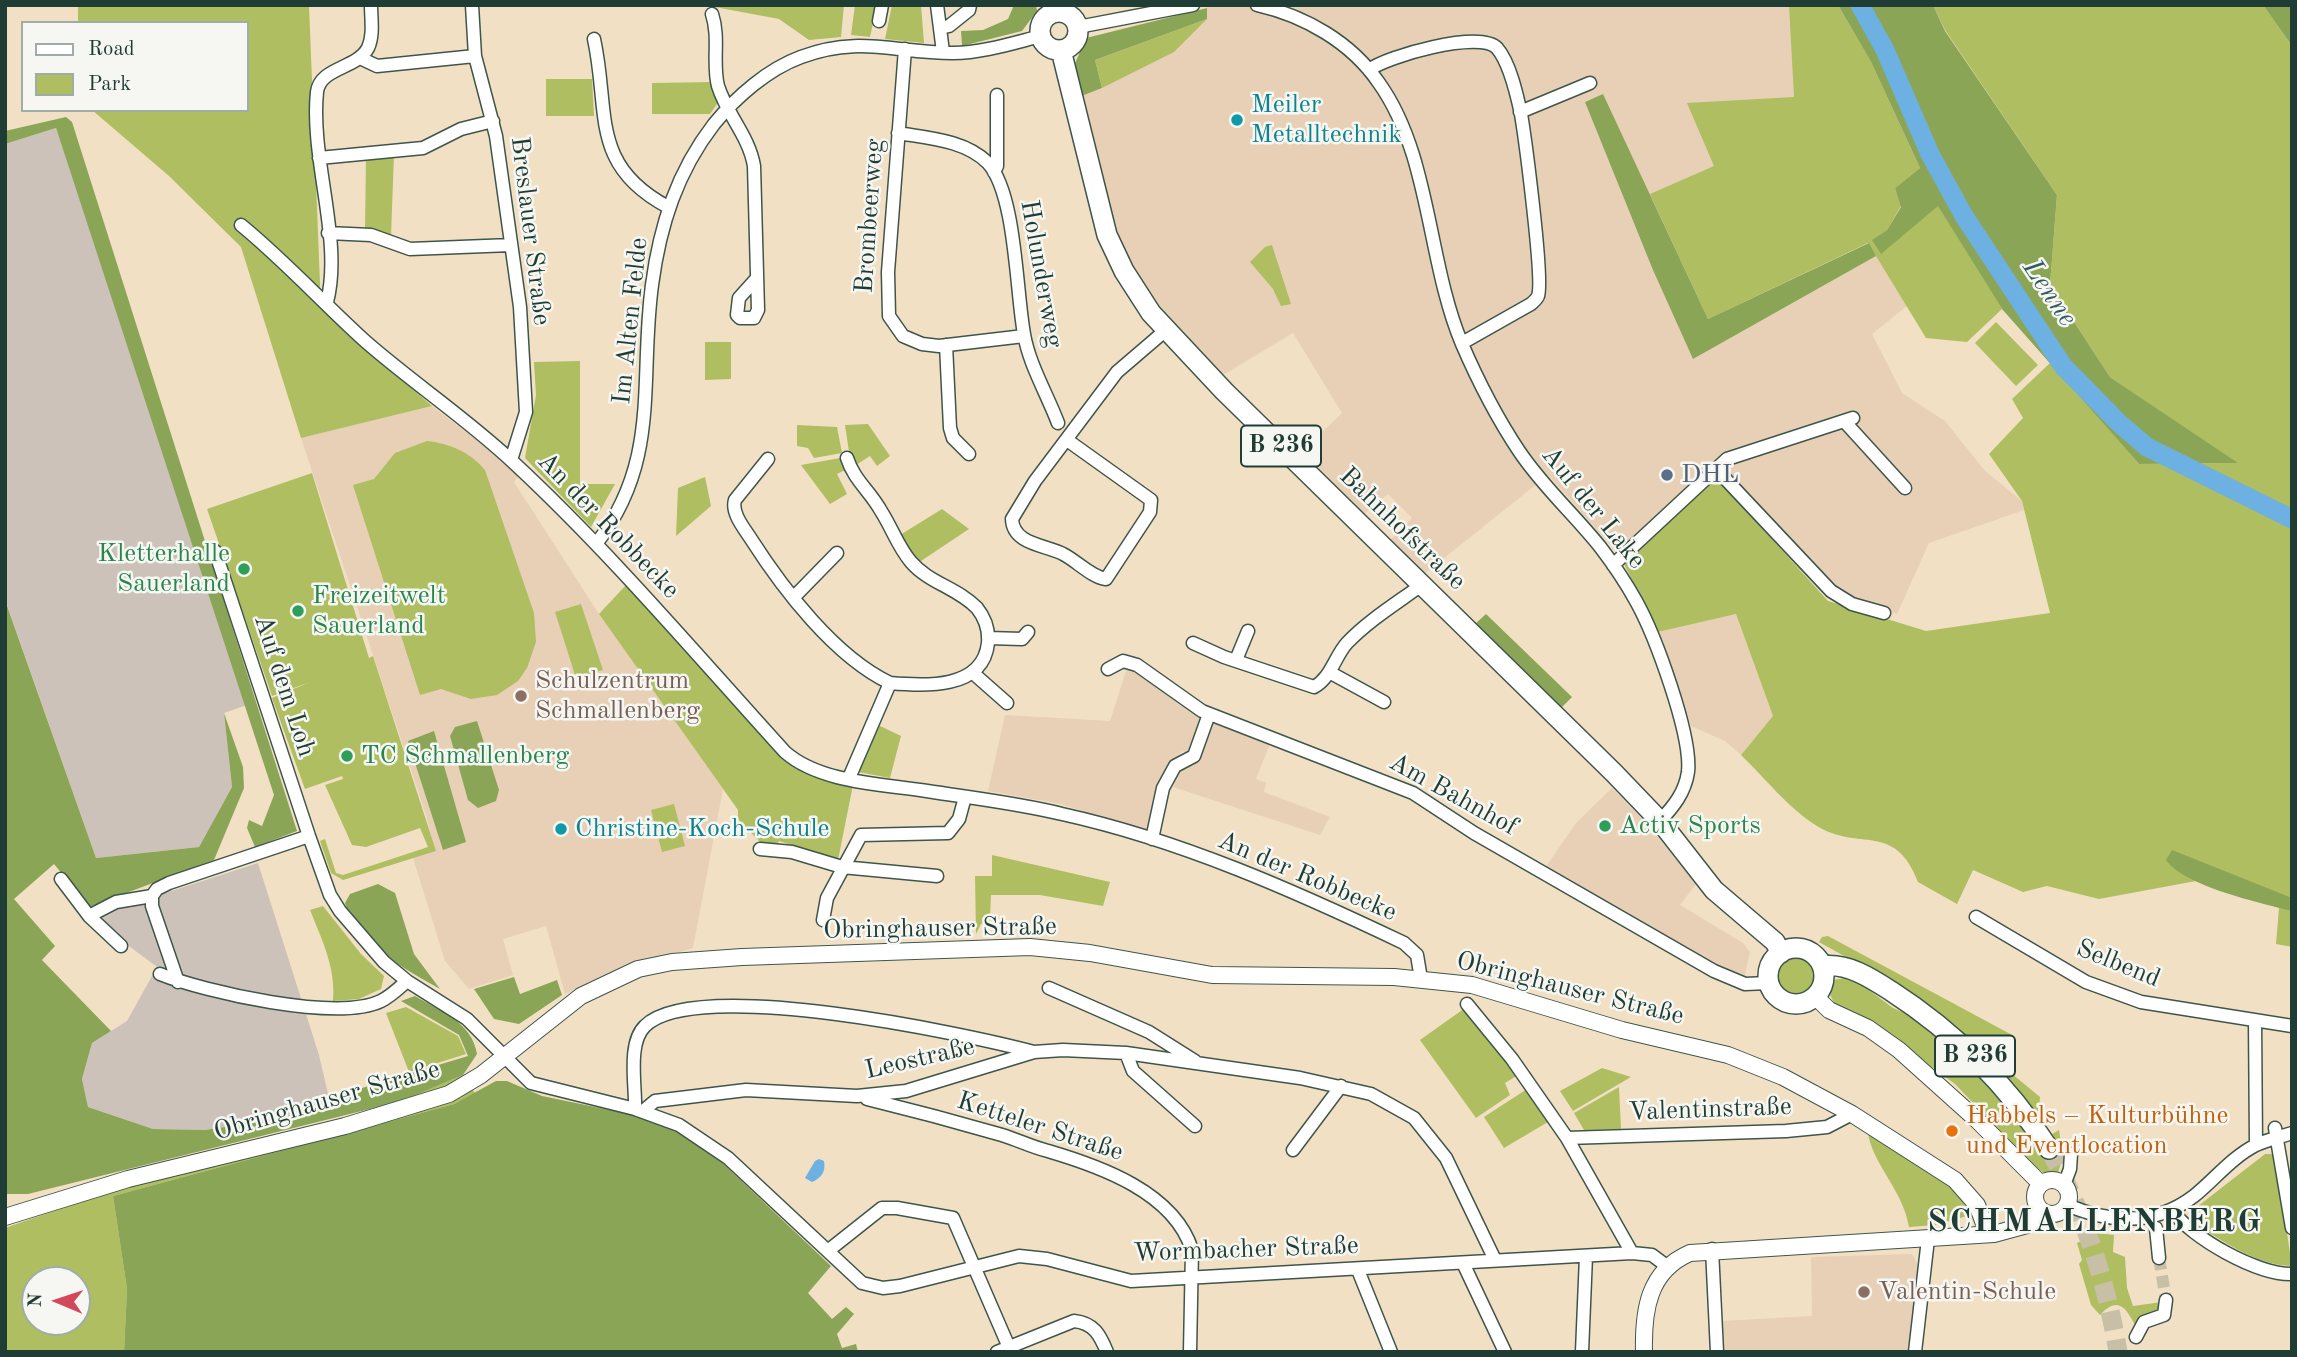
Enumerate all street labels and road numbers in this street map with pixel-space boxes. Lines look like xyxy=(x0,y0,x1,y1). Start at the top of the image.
street label: Breslauer Straße xyxy=(503,135,557,327)
street label: Brombeerweg xyxy=(849,138,891,294)
street label: Holunderweg xyxy=(1013,198,1069,350)
street label: Im Alten Felde xyxy=(607,236,655,406)
road number: B 236 xyxy=(1241,426,1321,466)
street label: Auf der Lake xyxy=(1534,440,1652,576)
street label: An der Robbecke xyxy=(530,446,686,606)
street label: Bahnhofstraße xyxy=(1332,461,1472,597)
street label: Auf dem Loh xyxy=(246,611,322,761)
street label: Am Bahnhof xyxy=(1383,747,1523,843)
street label: An der Robbecke xyxy=(1213,825,1401,929)
street label: Obringhauser Straße xyxy=(823,911,1057,947)
street label: Selbend xyxy=(2071,933,2165,995)
street label: Obringhauser Straße xyxy=(1453,946,1687,1032)
street label: Leostraße xyxy=(862,1031,978,1087)
road number: B 236 xyxy=(1935,1036,2015,1076)
street label: Obringhauser Straße xyxy=(210,1054,444,1148)
street label: Ketteler Straße xyxy=(953,1085,1127,1169)
street label: Valentinstraße xyxy=(1628,1092,1792,1128)
street label: Wormbacher Straße xyxy=(1133,1230,1359,1270)

